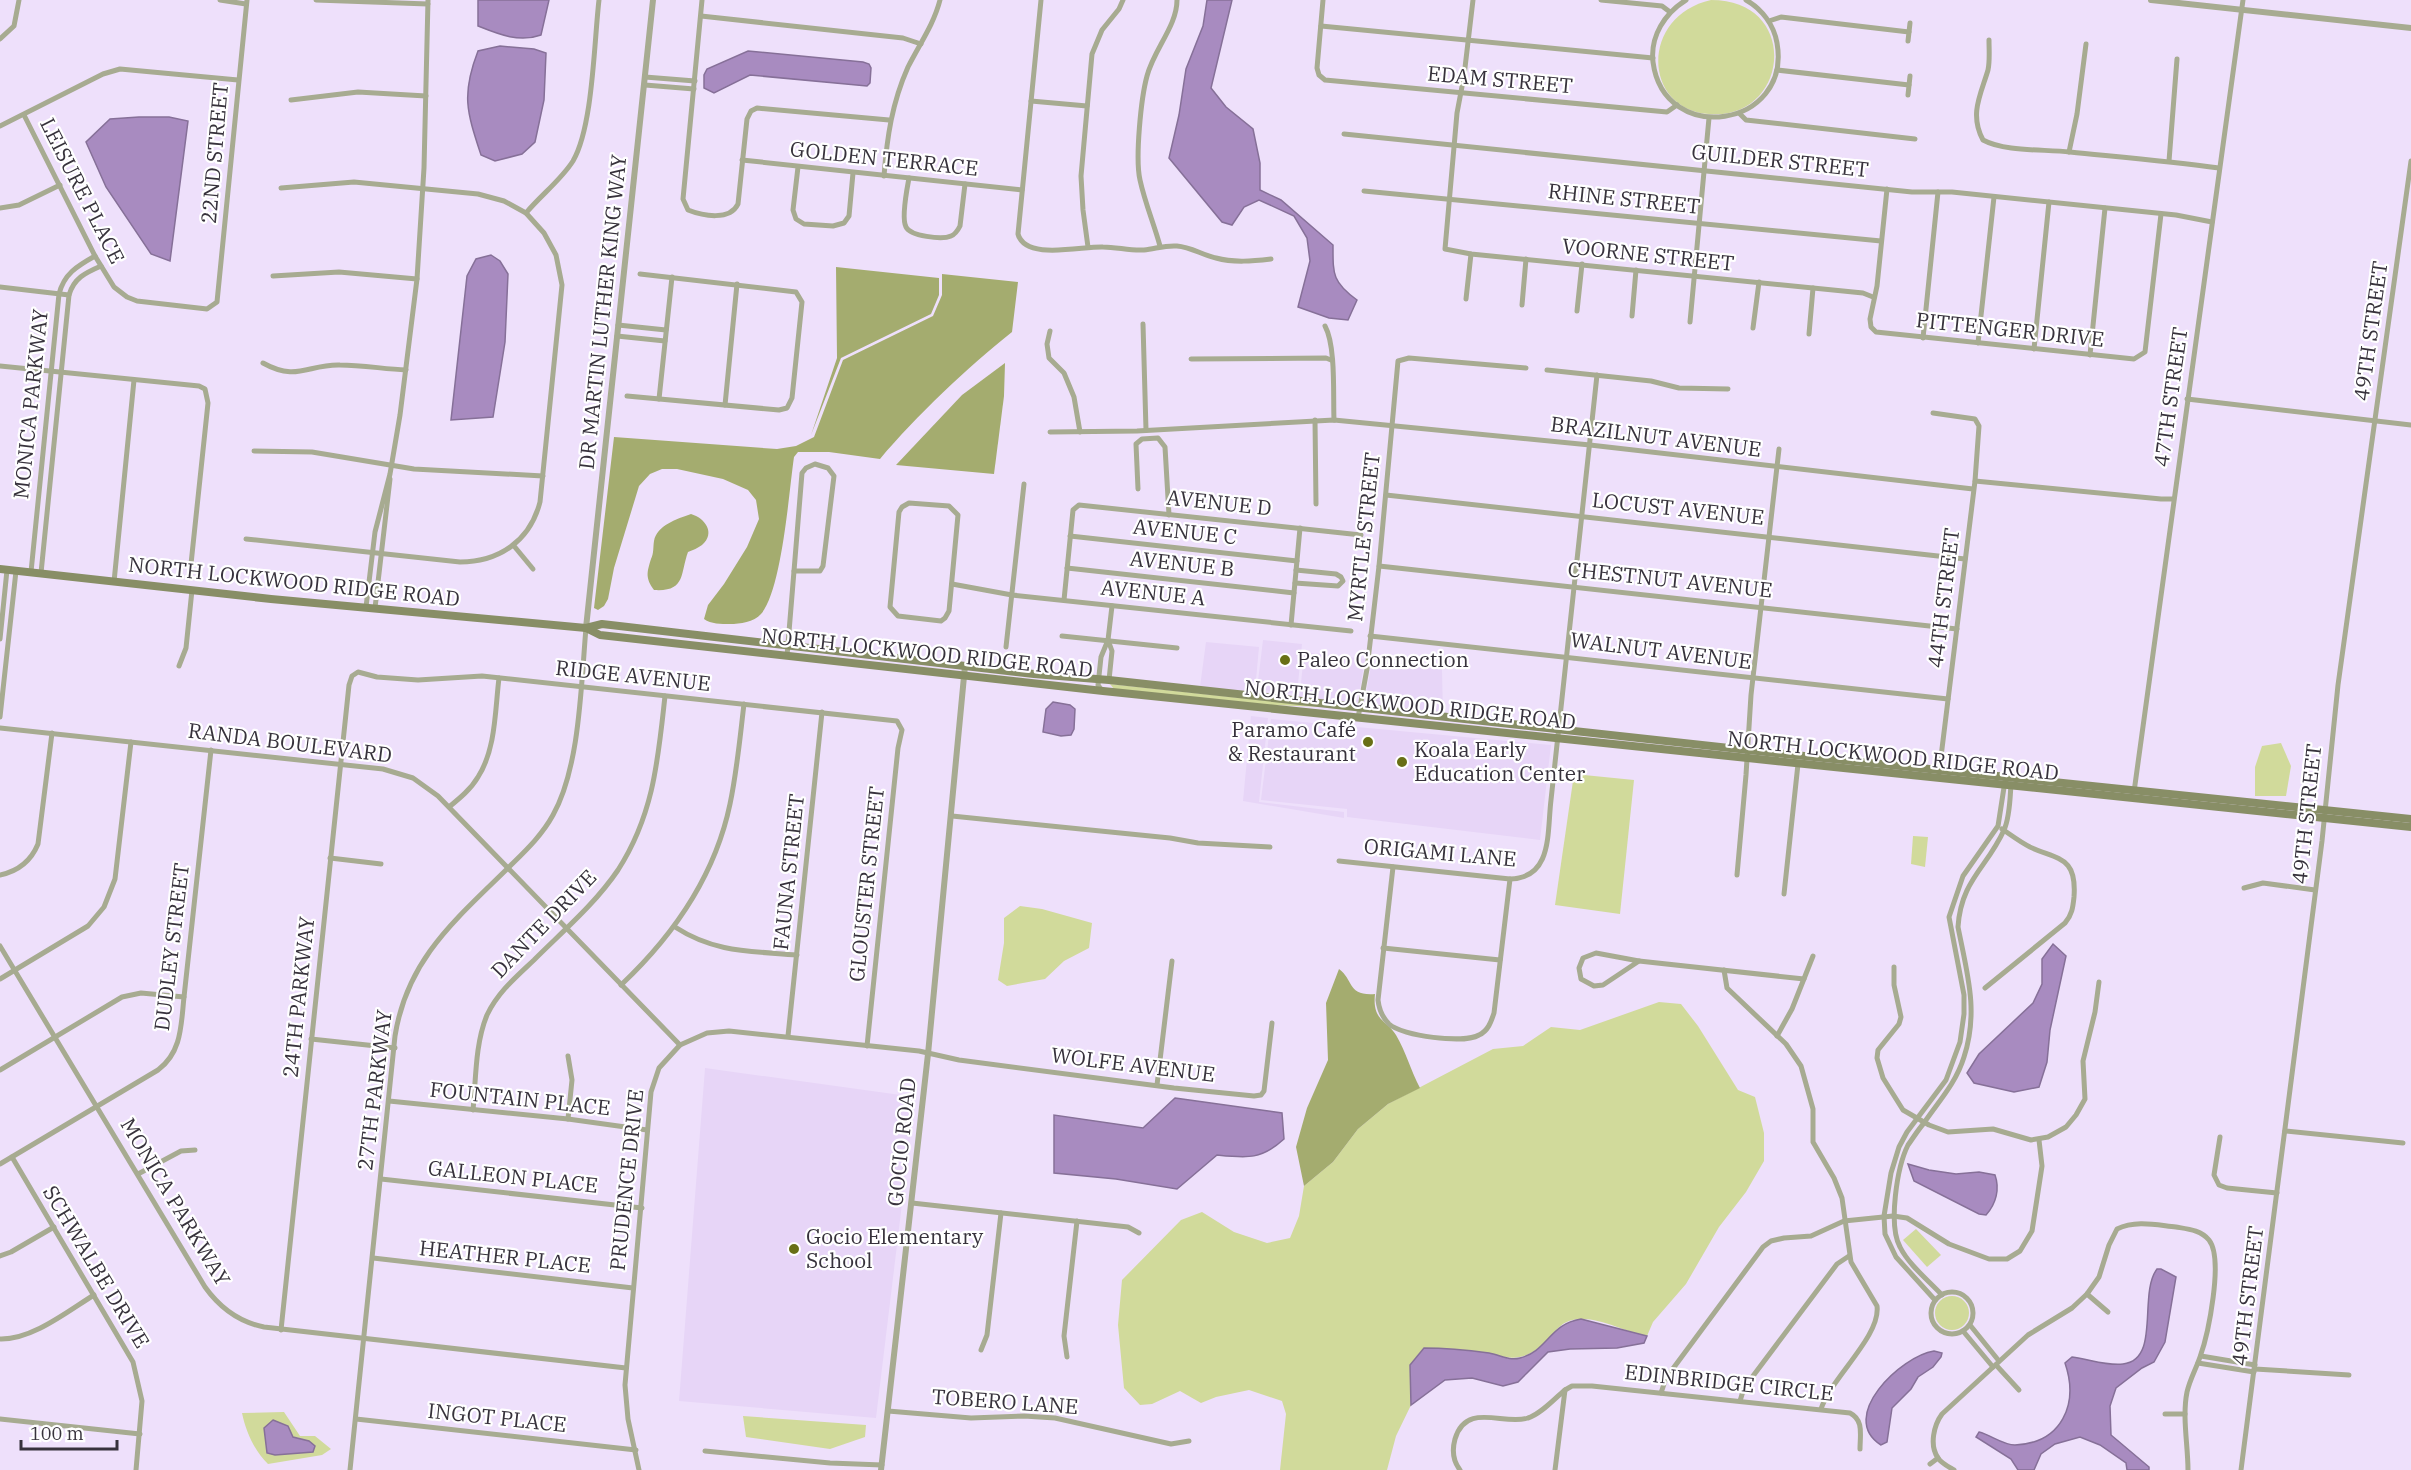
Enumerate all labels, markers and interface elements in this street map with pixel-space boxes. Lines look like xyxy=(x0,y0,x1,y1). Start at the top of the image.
street label: EDAM STREET xyxy=(1426,59,1574,99)
street label: 22ND STREET xyxy=(194,81,234,225)
street label: LEISURE PLACE xyxy=(34,113,132,268)
street label: GOLDEN TERRACE xyxy=(789,134,980,182)
street label: GUILDER STREET xyxy=(1690,137,1870,183)
street label: DR MARTIN LUTHER KING WAY xyxy=(572,153,632,471)
street label: RHINE STREET xyxy=(1547,176,1702,220)
street label: VOORNE STREET xyxy=(1561,231,1736,277)
street label: 49TH STREET xyxy=(2346,259,2394,403)
street label: PITTENGER DRIVE xyxy=(1915,305,2106,353)
street label: MONICA PARKWAY xyxy=(6,307,54,500)
street label: 47TH STREET xyxy=(2146,325,2194,469)
street label: BRAZILNUT AVENUE xyxy=(1549,409,1763,463)
street label: MYRTLE STREET xyxy=(1340,451,1386,623)
street label: AVENUE D xyxy=(1165,483,1273,521)
street label: LOCUST AVENUE xyxy=(1591,485,1766,531)
street label: AVENUE C xyxy=(1132,512,1239,550)
street label: 44TH STREET xyxy=(1921,526,1965,669)
street label: AVENUE B xyxy=(1128,544,1236,582)
street label: NORTH LOCKWOOD RIDGE ROAD xyxy=(127,550,461,612)
street label: CHESTNUT AVENUE xyxy=(1566,554,1774,604)
street label: AVENUE A xyxy=(1099,573,1208,611)
street label: NORTH LOCKWOOD RIDGE ROAD xyxy=(760,621,1094,683)
street label: WALNUT AVENUE xyxy=(1569,625,1754,675)
place label: Paleo Connection xyxy=(1297,645,1469,673)
street label: RIDGE AVENUE xyxy=(554,653,712,697)
marker: Paleo Connection xyxy=(1278,653,1292,667)
street label: NORTH LOCKWOOD RIDGE ROAD xyxy=(1243,673,1577,735)
place label: Paramo Café & Restaurant xyxy=(1228,715,1356,767)
street label: RANDA BOULEVARD xyxy=(187,716,394,768)
street label: NORTH LOCKWOOD RIDGE ROAD xyxy=(1726,724,2060,786)
marker: Paramo Café & Restaurant xyxy=(1361,735,1375,749)
place label: Koala Early Education Center xyxy=(1414,735,1586,787)
street label: 49TH STREET xyxy=(2285,742,2327,885)
marker: Koala Early Education Center xyxy=(1395,755,1409,769)
street label: GLOUSTER STREET xyxy=(842,785,890,983)
street label: FAUNA STREET xyxy=(766,792,810,952)
street label: ORIGAMI LANE xyxy=(1363,831,1518,873)
street label: DUDLEY STREET xyxy=(147,861,195,1033)
street label: DANTE DRIVE xyxy=(484,863,602,984)
street label: 24TH PARKWAY xyxy=(276,915,320,1079)
street label: 27TH PARKWAY xyxy=(350,1008,398,1172)
street label: WOLFE AVENUE xyxy=(1050,1040,1217,1088)
street label: FOUNTAIN PLACE xyxy=(428,1075,612,1121)
street label: GOCIO ROAD xyxy=(880,1076,922,1208)
street label: PRUDENCE DRIVE xyxy=(603,1088,649,1272)
street label: MONICA PARKWAY xyxy=(115,1112,237,1291)
street label: GALLEON PLACE xyxy=(427,1153,599,1199)
street label: SCHWALBE DRIVE xyxy=(37,1180,156,1353)
place label: Gocio Elementary School xyxy=(806,1222,984,1274)
street label: 49TH STREET xyxy=(2225,1224,2269,1367)
street label: HEATHER PLACE xyxy=(418,1233,592,1279)
marker: Gocio Elementary School xyxy=(787,1242,801,1256)
street label: EDINBRIDGE CIRCLE xyxy=(1623,1357,1835,1407)
street label: TOBERO LANE xyxy=(931,1382,1079,1420)
street label: INGOT PLACE xyxy=(426,1396,568,1438)
scale bar xyxy=(21,1413,117,1451)
text: 100 m xyxy=(30,1422,84,1445)

